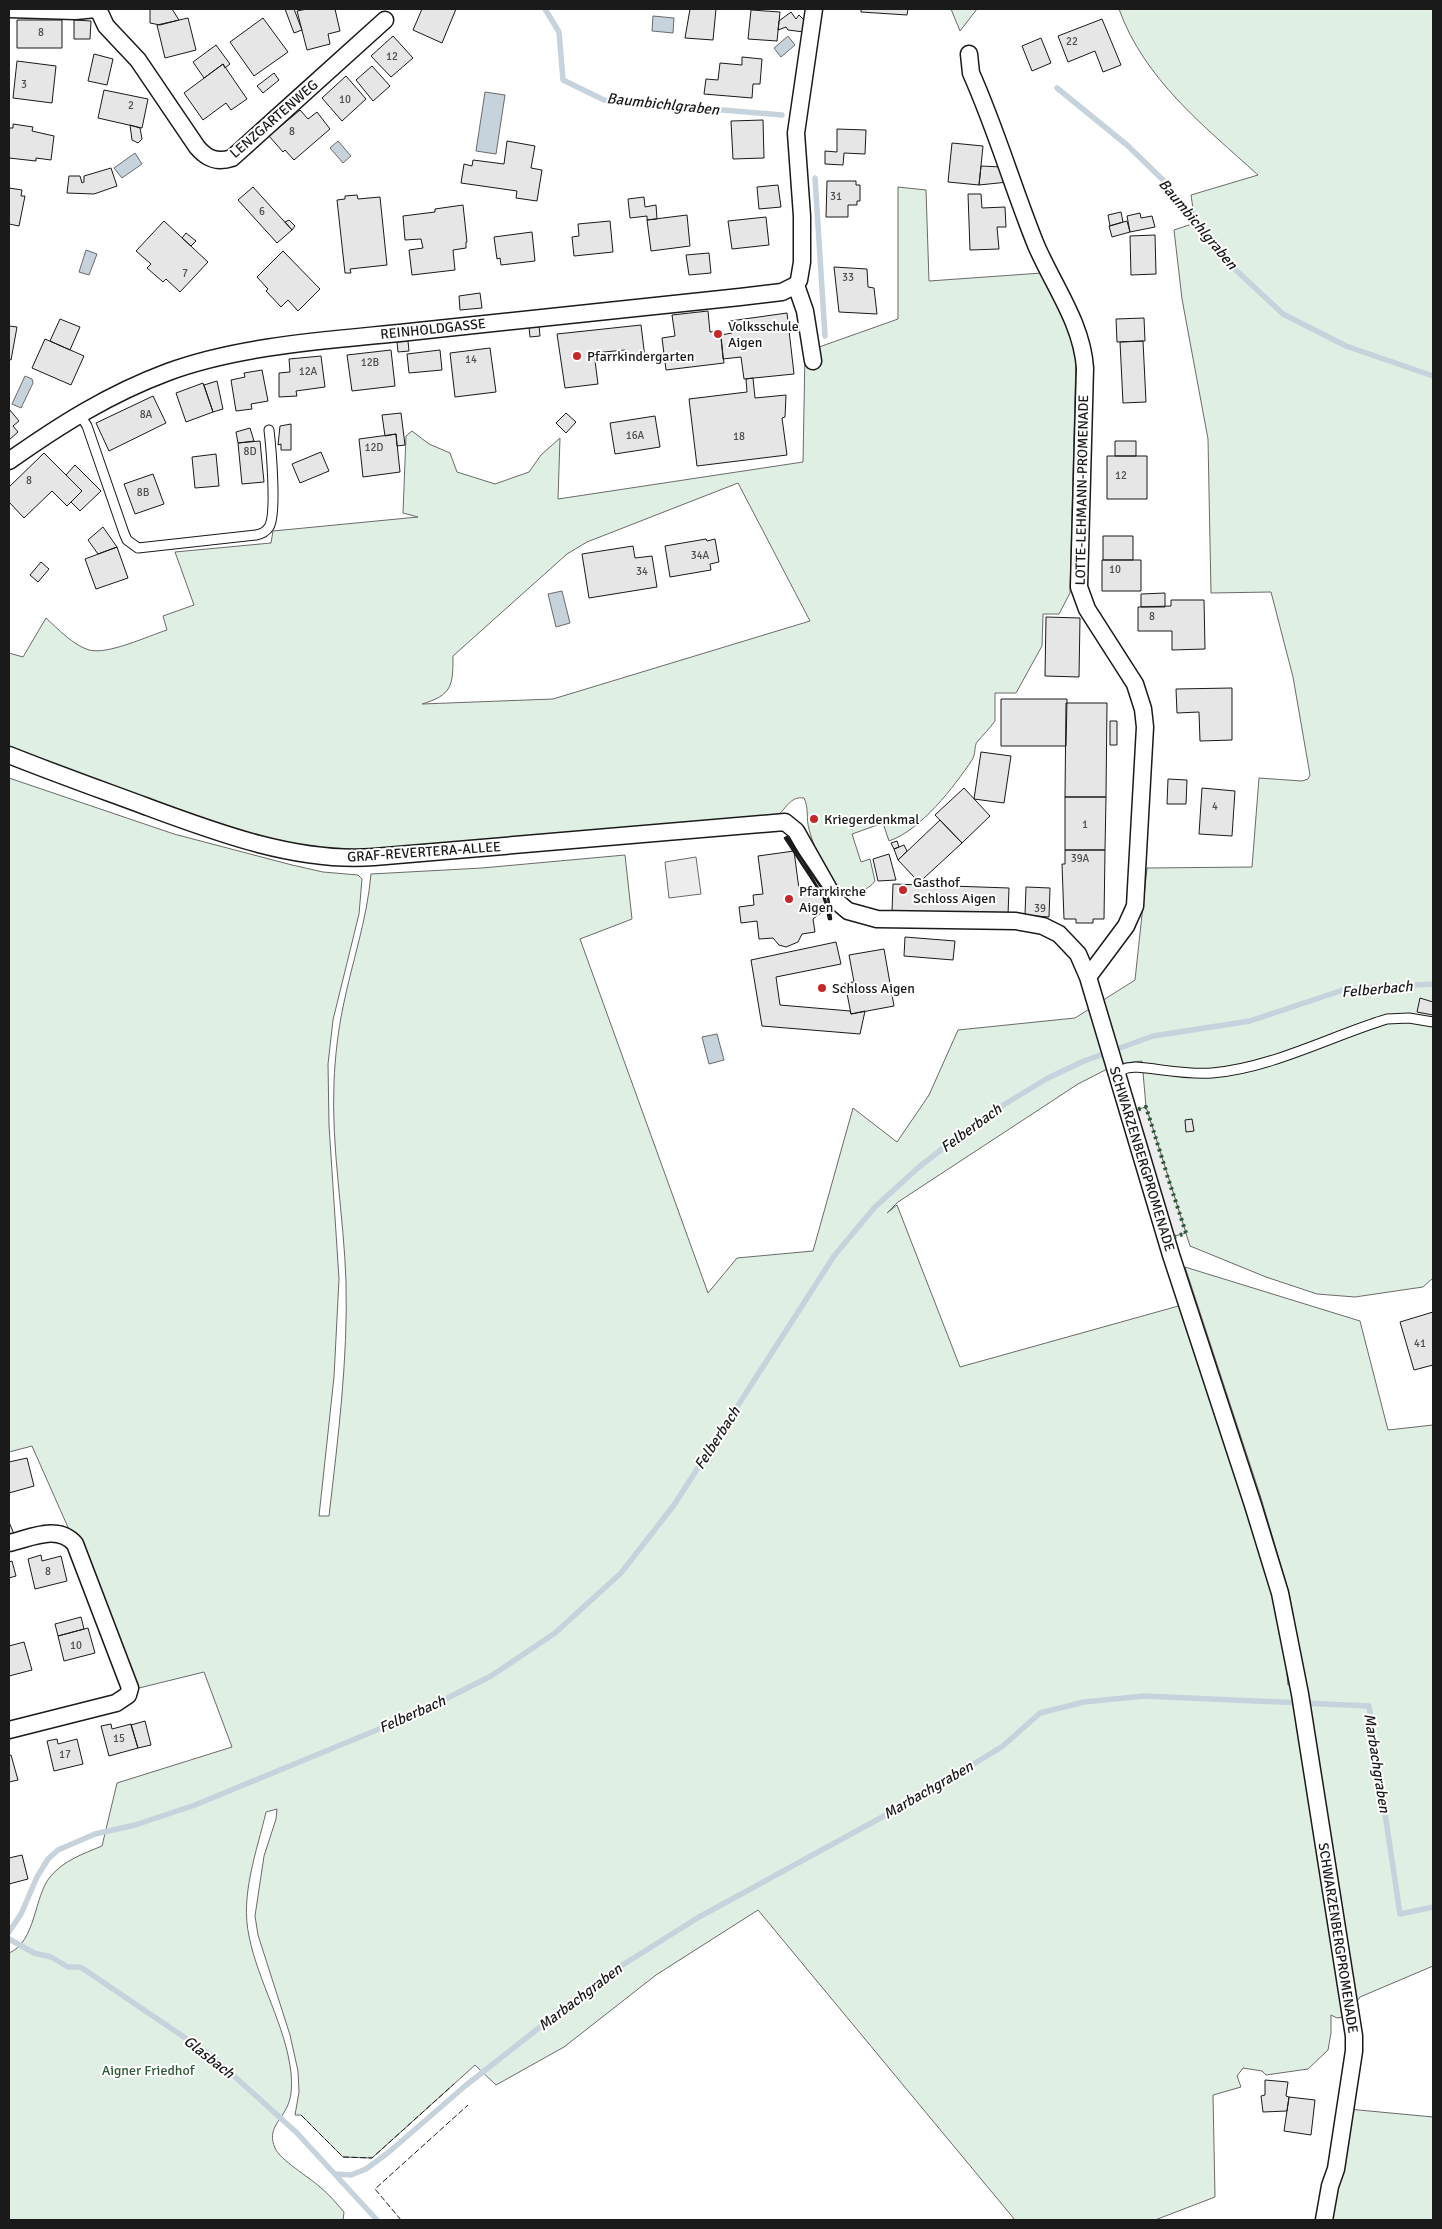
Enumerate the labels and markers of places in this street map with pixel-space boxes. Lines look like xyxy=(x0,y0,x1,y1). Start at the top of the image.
place label: Volksschule Aigen xyxy=(728,318,799,351)
marker: Volksschule Aigen xyxy=(712,328,724,340)
place label: Pfarrkindergarten xyxy=(587,348,694,365)
marker: Pfarrkindergarten xyxy=(571,350,583,362)
place label: Kriegerdenkmal xyxy=(824,811,919,828)
marker: Kriegerdenkmal xyxy=(808,813,820,825)
place label: Gasthof Schloss Aigen xyxy=(913,874,996,907)
place label: Pfarrkirche Aigen xyxy=(799,883,866,916)
marker: Gasthof Schloss Aigen xyxy=(897,884,909,896)
marker: Pfarrkirche Aigen xyxy=(783,893,795,905)
place label: Schloss Aigen xyxy=(832,980,915,997)
marker: Schloss Aigen xyxy=(816,982,828,994)

